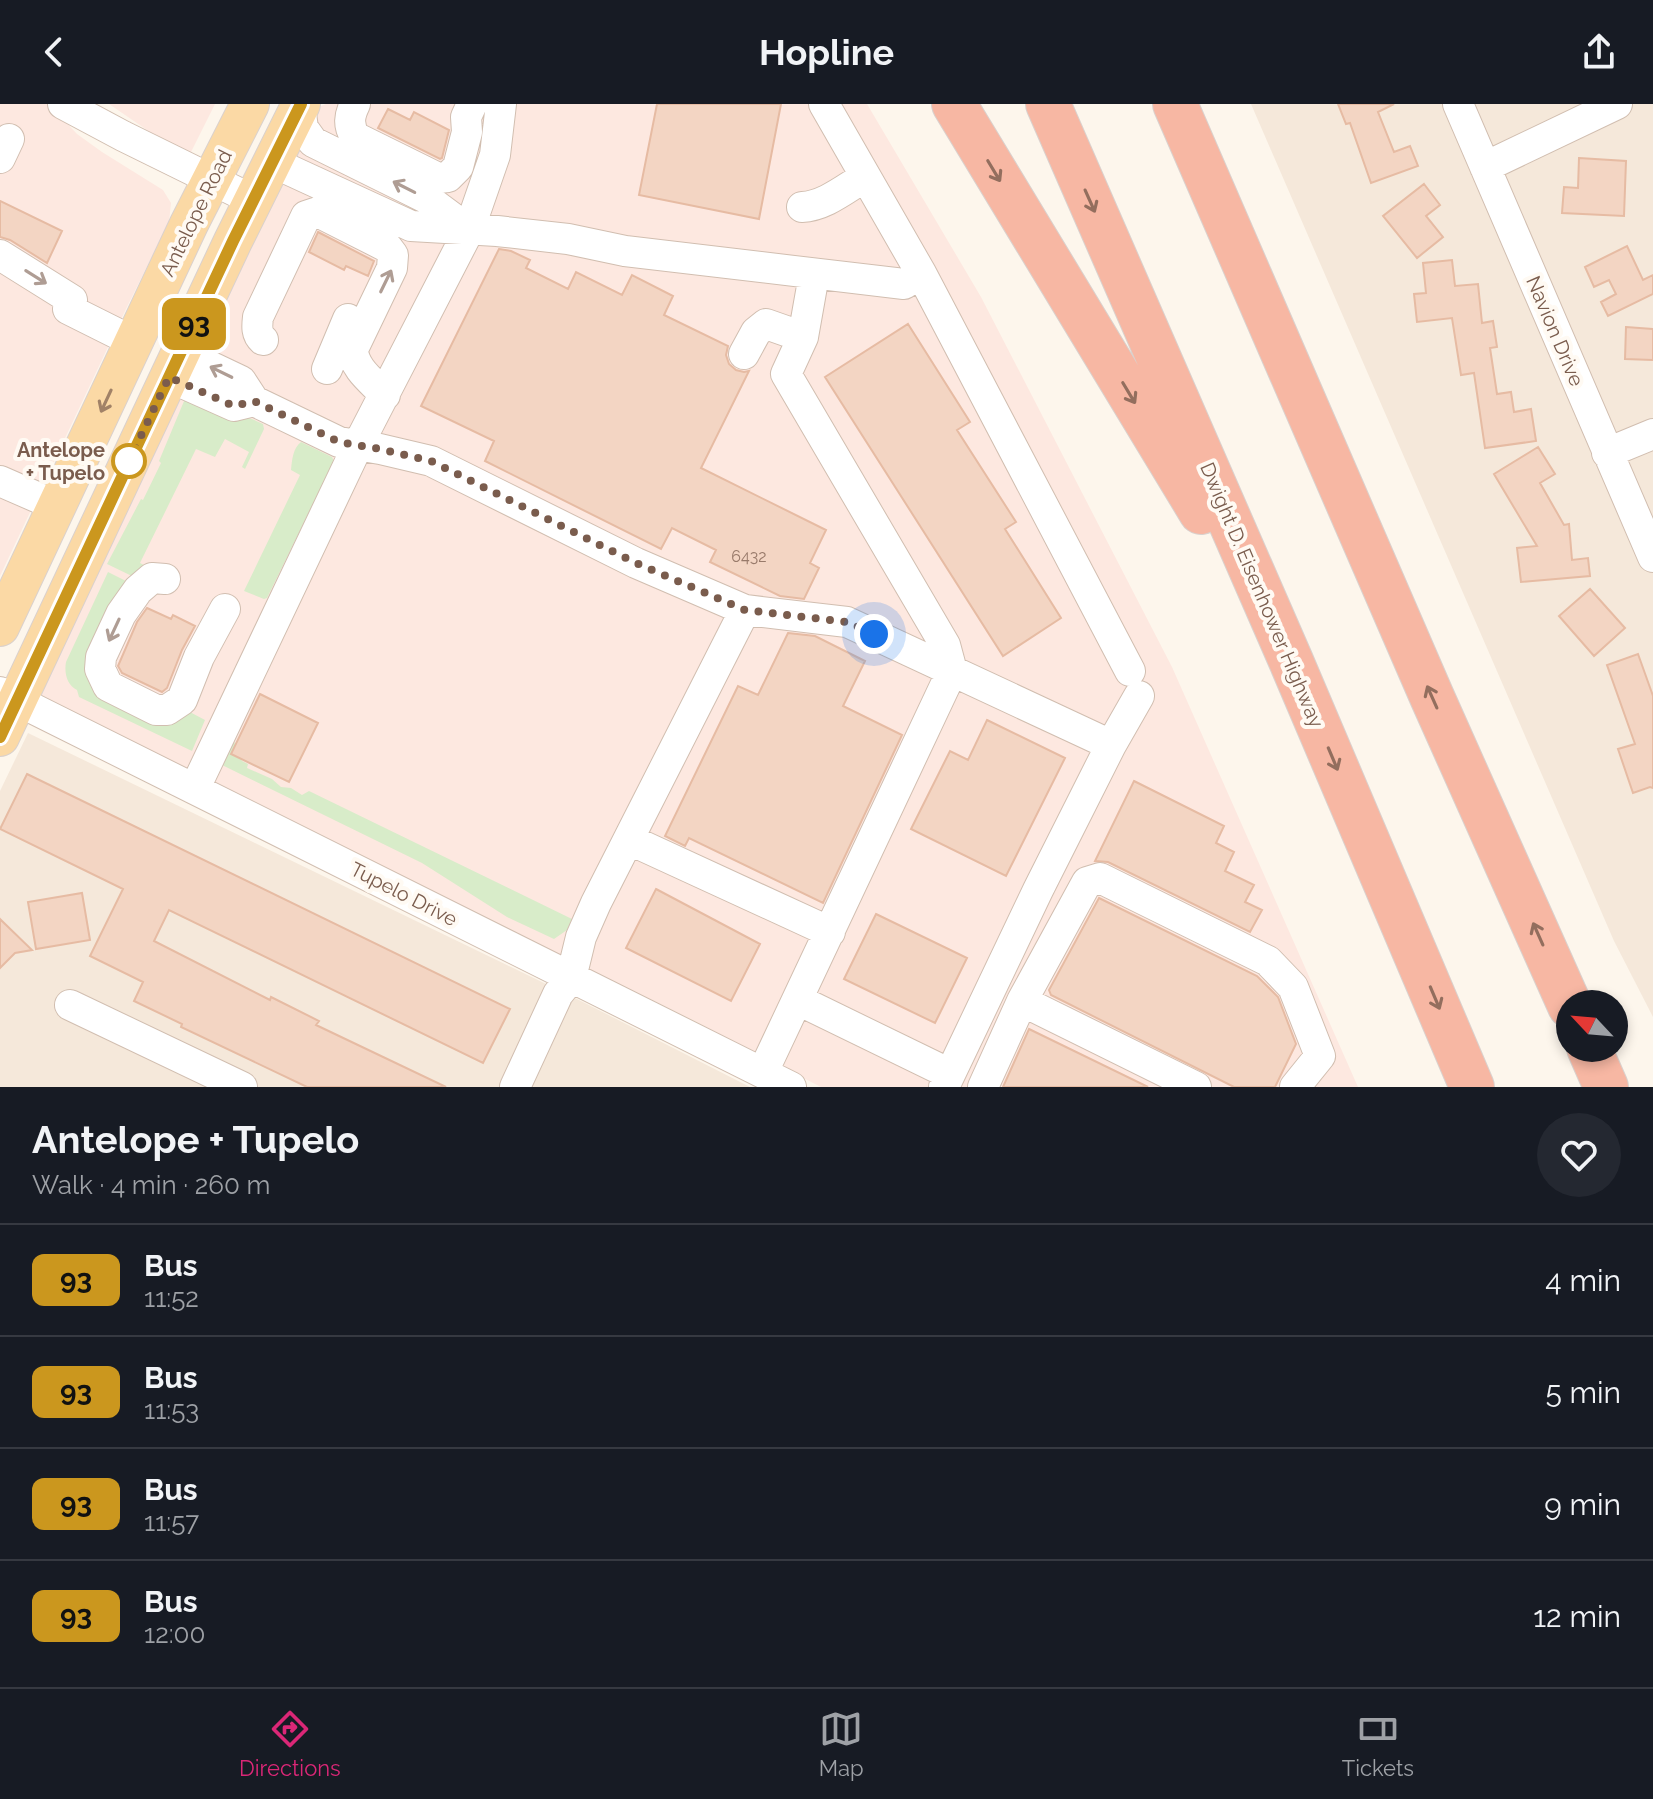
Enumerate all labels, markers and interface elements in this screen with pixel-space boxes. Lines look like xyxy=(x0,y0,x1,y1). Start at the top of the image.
icon: back xyxy=(32,30,76,74)
icon: share xyxy=(1577,30,1621,74)
text: Hopline xyxy=(759,31,894,73)
street label: Antelope Road xyxy=(155,146,237,280)
one-way arrow xyxy=(986,159,1002,182)
one-way arrow xyxy=(393,179,417,195)
one-way arrow xyxy=(1084,188,1099,213)
one-way arrow xyxy=(379,269,394,293)
one-way arrow xyxy=(24,270,47,286)
street label: Navion Drive xyxy=(1521,272,1589,390)
line badge: 93 xyxy=(158,298,230,350)
text: 93 xyxy=(178,307,210,340)
one-way arrow xyxy=(210,364,234,379)
one-way arrow xyxy=(1121,381,1137,404)
one-way arrow xyxy=(98,389,113,413)
place label: Antelope + Tupelo xyxy=(17,438,105,485)
marker: Antelope + Tupelo xyxy=(112,444,146,478)
street label: Dwight D. Eisenhower Highway xyxy=(1195,459,1329,731)
house number: 6432 xyxy=(731,547,767,566)
your location xyxy=(854,614,894,654)
one-way arrow xyxy=(106,617,121,641)
one-way arrow xyxy=(1424,685,1439,710)
one-way arrow xyxy=(1326,746,1341,771)
street label: Tupelo Drive xyxy=(347,857,462,931)
one-way arrow xyxy=(1530,923,1545,947)
one-way arrow xyxy=(1428,985,1443,1010)
north arrow xyxy=(1556,990,1628,1062)
map controls xyxy=(1556,990,1628,1062)
button: heart xyxy=(1537,1113,1621,1197)
text: Antelope + Tupelo xyxy=(32,1117,359,1162)
text: Walk · 4 min · 260 m xyxy=(32,1170,270,1200)
text: Bus xyxy=(144,1248,198,1283)
text: 93 xyxy=(60,1263,92,1296)
text: 4 min xyxy=(1545,1263,1621,1298)
text: 11:52 xyxy=(144,1283,199,1313)
text: Bus xyxy=(144,1360,198,1395)
text: 93 xyxy=(60,1375,92,1408)
text: 5 min xyxy=(1545,1375,1621,1410)
text: 11:53 xyxy=(144,1395,199,1425)
text: Bus xyxy=(144,1472,198,1507)
text: 93 xyxy=(60,1487,92,1520)
text: 9 min xyxy=(1544,1487,1621,1522)
text: 11:57 xyxy=(144,1507,199,1537)
text: Bus xyxy=(144,1584,198,1619)
text: 93 xyxy=(60,1599,92,1632)
text: 12 min xyxy=(1533,1599,1621,1634)
text: 12:00 xyxy=(144,1619,205,1649)
tab: Directions xyxy=(239,1707,341,1781)
tab: Map xyxy=(819,1707,864,1781)
tab: Tickets xyxy=(1342,1707,1414,1781)

